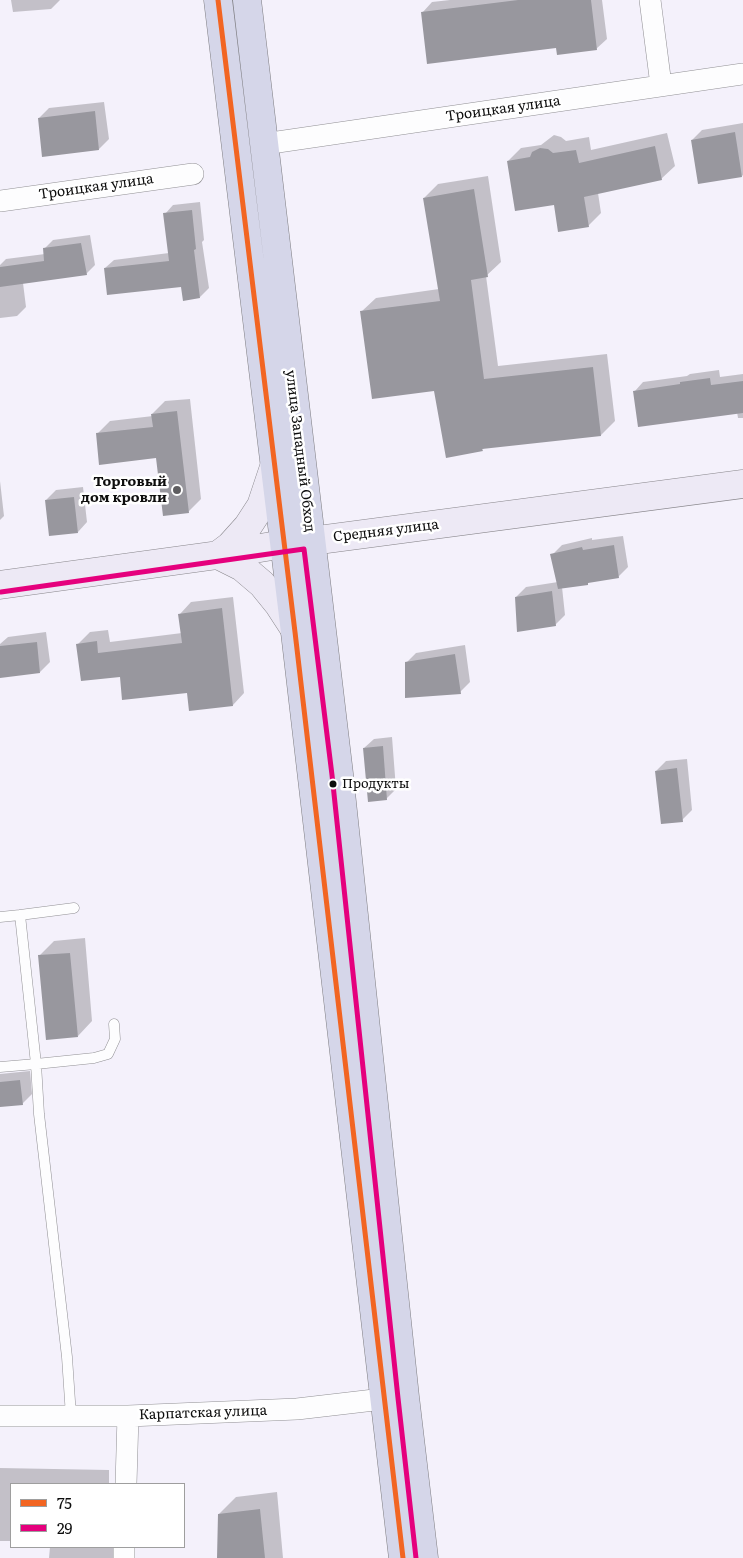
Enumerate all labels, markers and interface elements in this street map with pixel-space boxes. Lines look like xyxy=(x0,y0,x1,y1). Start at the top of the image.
street label: Троицкая улица xyxy=(444,93,562,125)
street label: Троицкая улица xyxy=(37,171,155,203)
street label: улица Западный Обход xyxy=(282,369,318,533)
place label: Торговый дом кровли xyxy=(81,474,167,507)
marker: Торговый дом кровли xyxy=(171,484,183,496)
street label: Средняя улица xyxy=(332,516,440,546)
place label: Продукты xyxy=(342,776,409,792)
marker: Продукты xyxy=(328,779,338,789)
street label: Карпатская улица xyxy=(139,1402,267,1424)
legend xyxy=(10,1483,185,1548)
text: 75 xyxy=(57,1491,72,1514)
text: 29 xyxy=(57,1516,72,1539)

